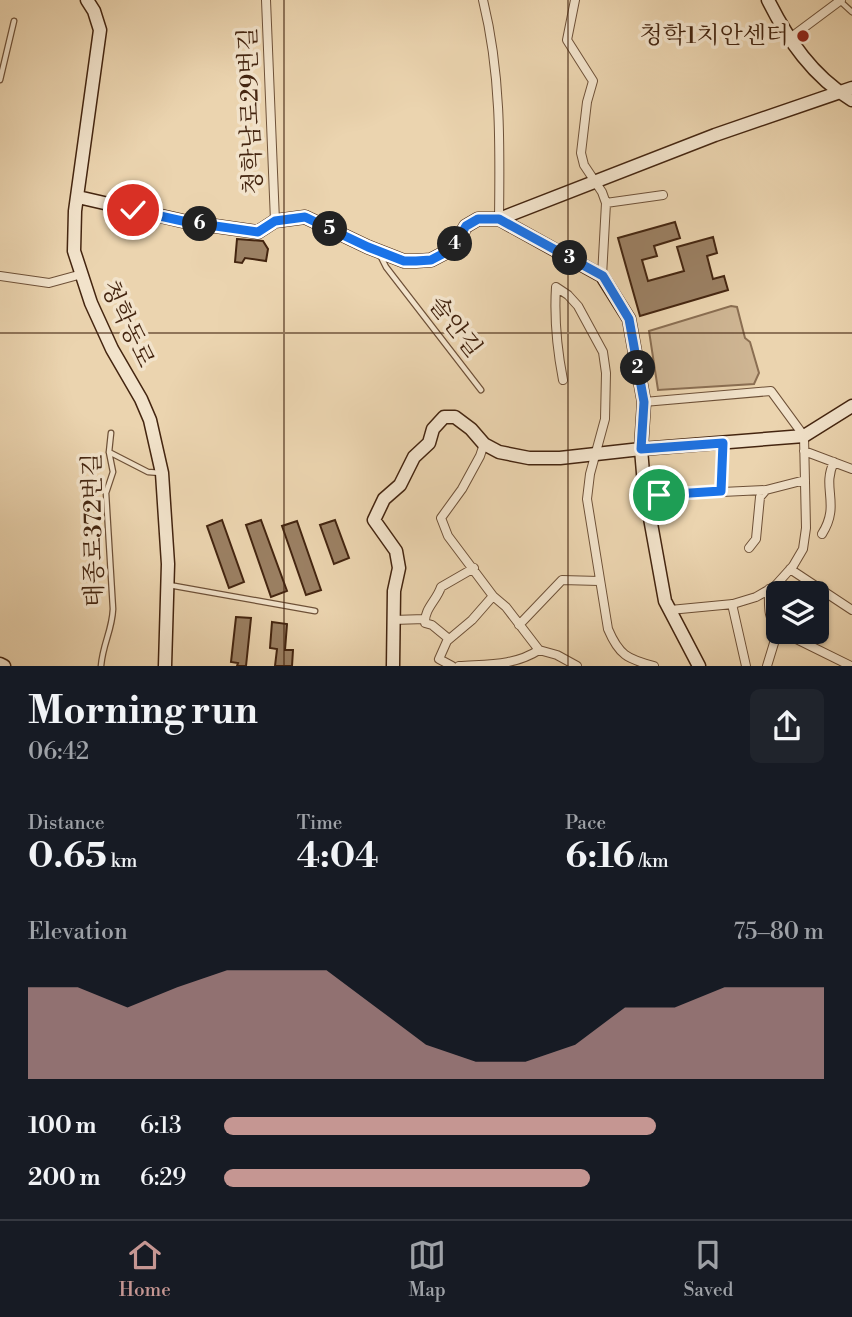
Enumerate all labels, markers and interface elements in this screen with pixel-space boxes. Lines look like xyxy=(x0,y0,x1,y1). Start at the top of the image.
place label: 청학1치안센터 xyxy=(640,21,789,51)
street label: 청학남로29번길 xyxy=(233,27,269,195)
marker: 청학1치안센터 xyxy=(795,28,811,44)
pin xyxy=(103,180,163,240)
icon: check xyxy=(114,191,152,229)
pin: 6 xyxy=(182,206,218,242)
text: 6 xyxy=(194,211,205,235)
pin: 5 xyxy=(312,212,348,246)
text: 5 xyxy=(324,216,335,240)
pin: 4 xyxy=(438,226,472,262)
text: 4 xyxy=(448,231,461,255)
pin: 3 xyxy=(552,240,588,276)
text: 3 xyxy=(564,245,575,269)
street label: 청학동로 xyxy=(94,276,160,372)
street label: 솔안길 xyxy=(422,290,488,364)
pin: 2 xyxy=(620,350,656,386)
text: 2 xyxy=(632,355,643,379)
street label: 태종로372번길 xyxy=(78,453,110,607)
pin xyxy=(629,465,689,525)
icon: arrive xyxy=(640,476,678,514)
map controls xyxy=(766,581,829,644)
button: layers xyxy=(766,581,829,644)
text: Morning run xyxy=(28,688,258,735)
button: share xyxy=(750,689,824,763)
text: 06:42 xyxy=(28,738,89,766)
text: Distance xyxy=(28,811,105,835)
text: Time xyxy=(297,811,342,835)
text: Pace xyxy=(565,811,606,835)
text: 0.65 xyxy=(28,835,107,878)
text: 4:04 xyxy=(297,835,379,878)
text: 6:16 xyxy=(565,835,635,878)
text: km xyxy=(107,849,137,873)
text: /km xyxy=(635,849,669,873)
text: Elevation xyxy=(28,918,128,946)
text: 75–80 m xyxy=(734,918,824,946)
text: 100 m xyxy=(28,1112,96,1140)
text: 6:13 xyxy=(140,1112,182,1140)
text: 200 m xyxy=(28,1164,100,1192)
text: 6:29 xyxy=(140,1164,186,1192)
tab: Home xyxy=(119,1236,171,1302)
tab: Map xyxy=(408,1236,446,1302)
tab: Saved xyxy=(683,1236,733,1302)

